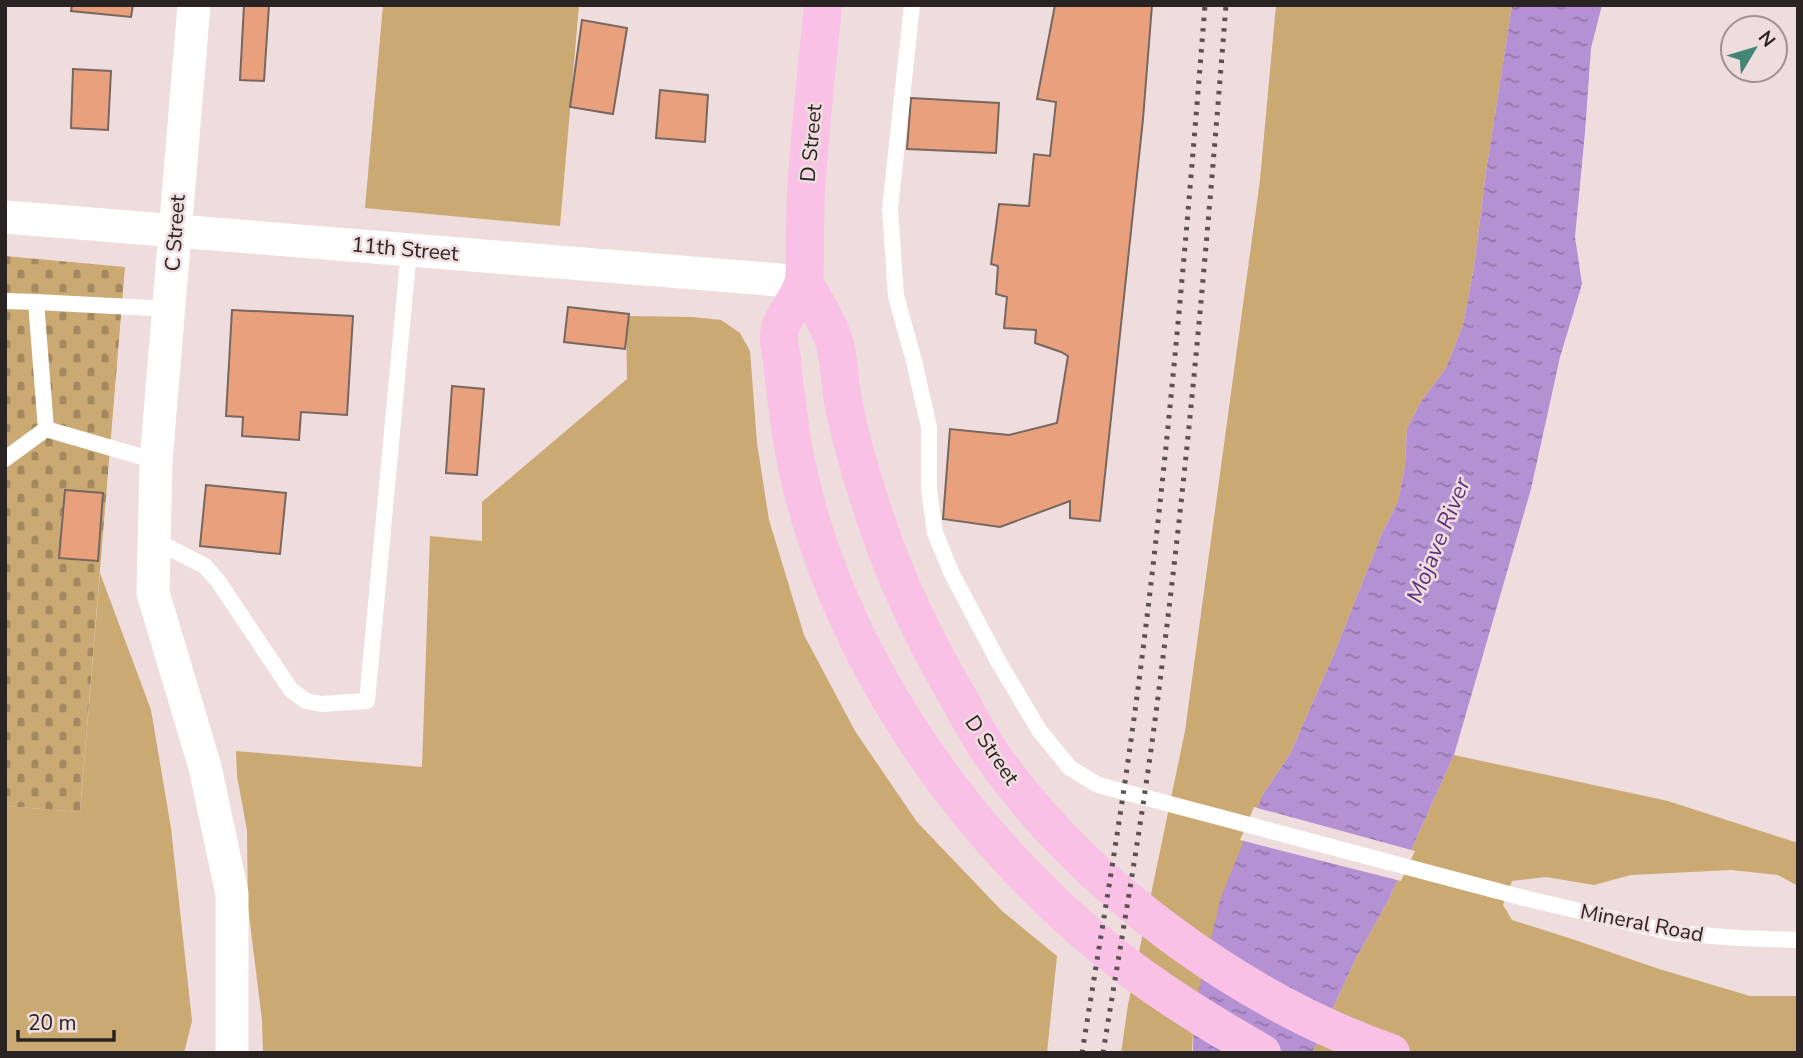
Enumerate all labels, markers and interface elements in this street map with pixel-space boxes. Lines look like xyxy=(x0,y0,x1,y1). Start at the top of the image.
north arrow xyxy=(1719,14,1789,84)
text: N xyxy=(1752,26,1781,53)
street label: D Street xyxy=(794,102,828,183)
street label: C Street xyxy=(158,193,192,272)
street label: 11th Street xyxy=(350,230,460,268)
water label: Mojave River xyxy=(1399,472,1478,607)
street label: D Street xyxy=(959,710,1026,791)
street label: Mineral Road xyxy=(1578,897,1706,949)
scale bar xyxy=(18,998,114,1042)
text: 20 m xyxy=(28,1009,77,1037)

